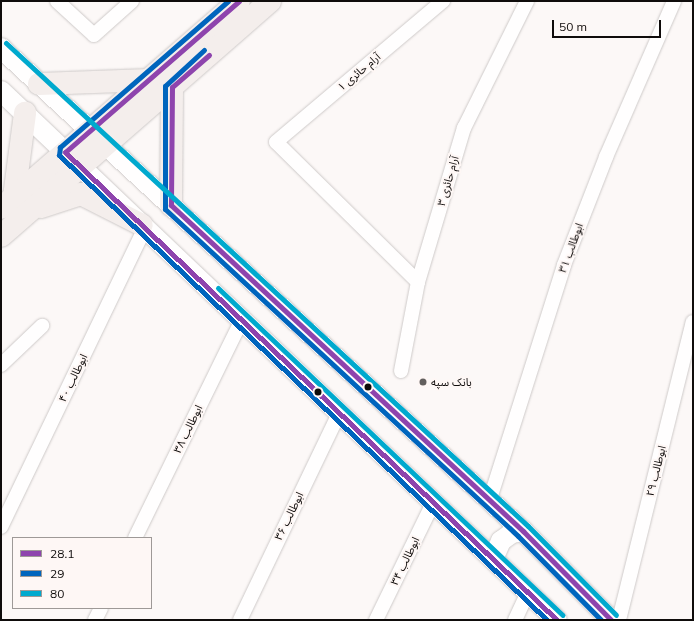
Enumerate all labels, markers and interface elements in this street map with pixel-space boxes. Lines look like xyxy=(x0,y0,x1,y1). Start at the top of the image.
scale bar xyxy=(554,12,663,38)
text: 50 m xyxy=(559,19,587,34)
street label: آرام حائری ۱ xyxy=(335,50,383,94)
street label: آرام حائری ۳ xyxy=(435,154,461,208)
street label: ابوطالب ۳۱ xyxy=(556,221,586,275)
street label: ابوطالب ۴۰ xyxy=(56,352,90,404)
place label: بانک سپه xyxy=(431,375,472,389)
marker: بانک سپه xyxy=(418,377,428,387)
unlabelled marker xyxy=(363,382,373,392)
unlabelled marker xyxy=(313,387,323,397)
street label: ابوطالب ۳۸ xyxy=(171,403,205,455)
street label: ابوطالب ۲۹ xyxy=(643,444,669,498)
street label: ابوطالب ۳۶ xyxy=(272,490,306,542)
street label: ابوطالب ۳۴ xyxy=(388,535,422,587)
legend xyxy=(12,537,152,609)
text: 28.1 xyxy=(50,546,74,561)
text: 29 xyxy=(50,566,64,581)
text: 80 xyxy=(50,586,64,601)

